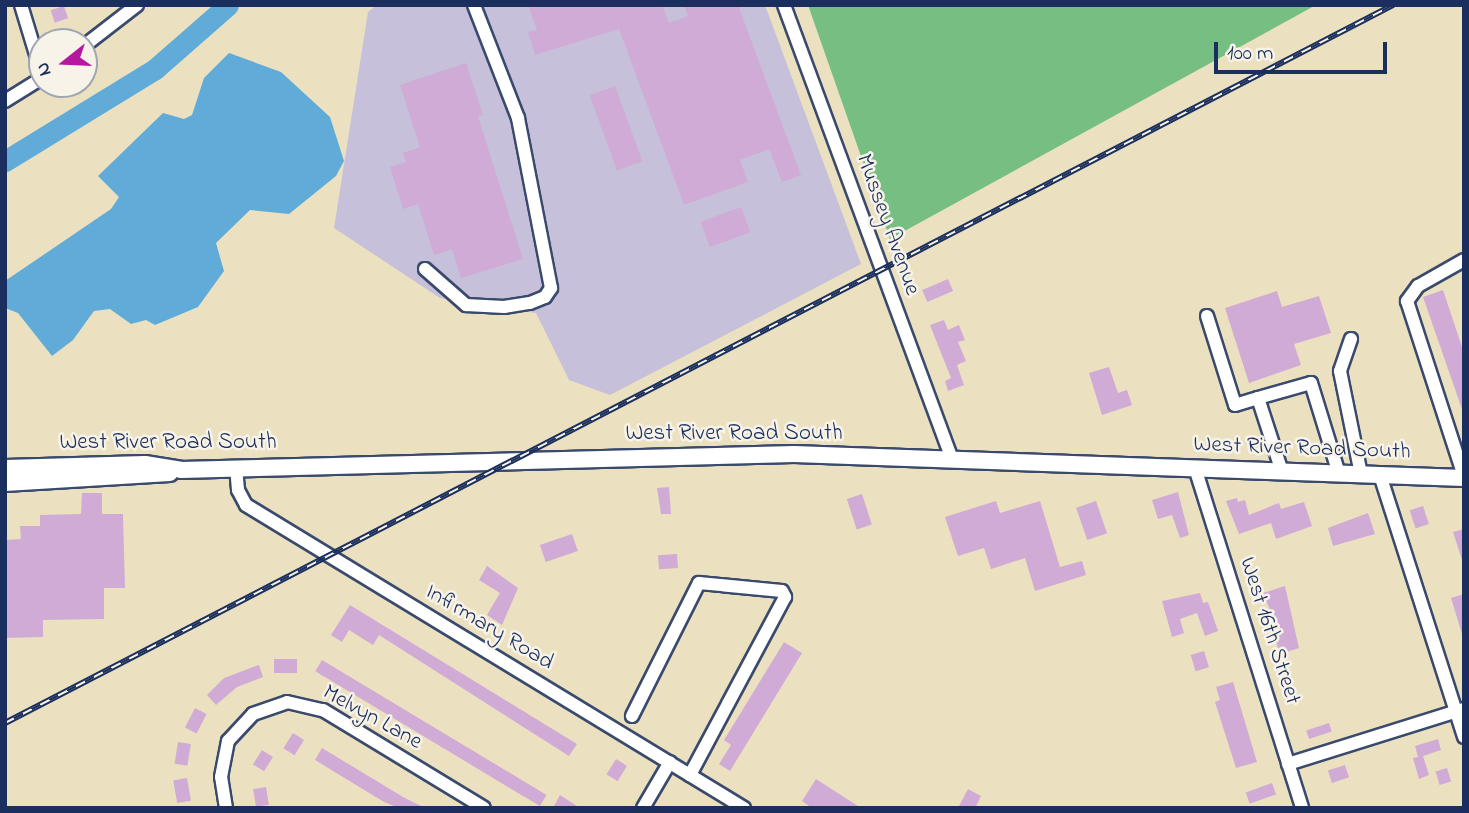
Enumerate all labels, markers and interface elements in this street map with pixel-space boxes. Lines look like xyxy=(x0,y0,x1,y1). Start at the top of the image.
north arrow xyxy=(28,28,98,98)
scale bar xyxy=(1217,28,1390,72)
text: 100 m xyxy=(1227,39,1273,69)
text: N xyxy=(30,59,59,79)
street label: Mussey Avenue xyxy=(849,151,925,299)
street label: West River Road South xyxy=(625,420,843,448)
street label: West River Road South xyxy=(59,429,277,457)
street label: West River Road South xyxy=(1193,431,1411,467)
street label: West 16th Street xyxy=(1232,554,1306,708)
street label: Infirmary Road xyxy=(420,579,558,677)
street label: Melvyn Lane xyxy=(317,679,427,757)

